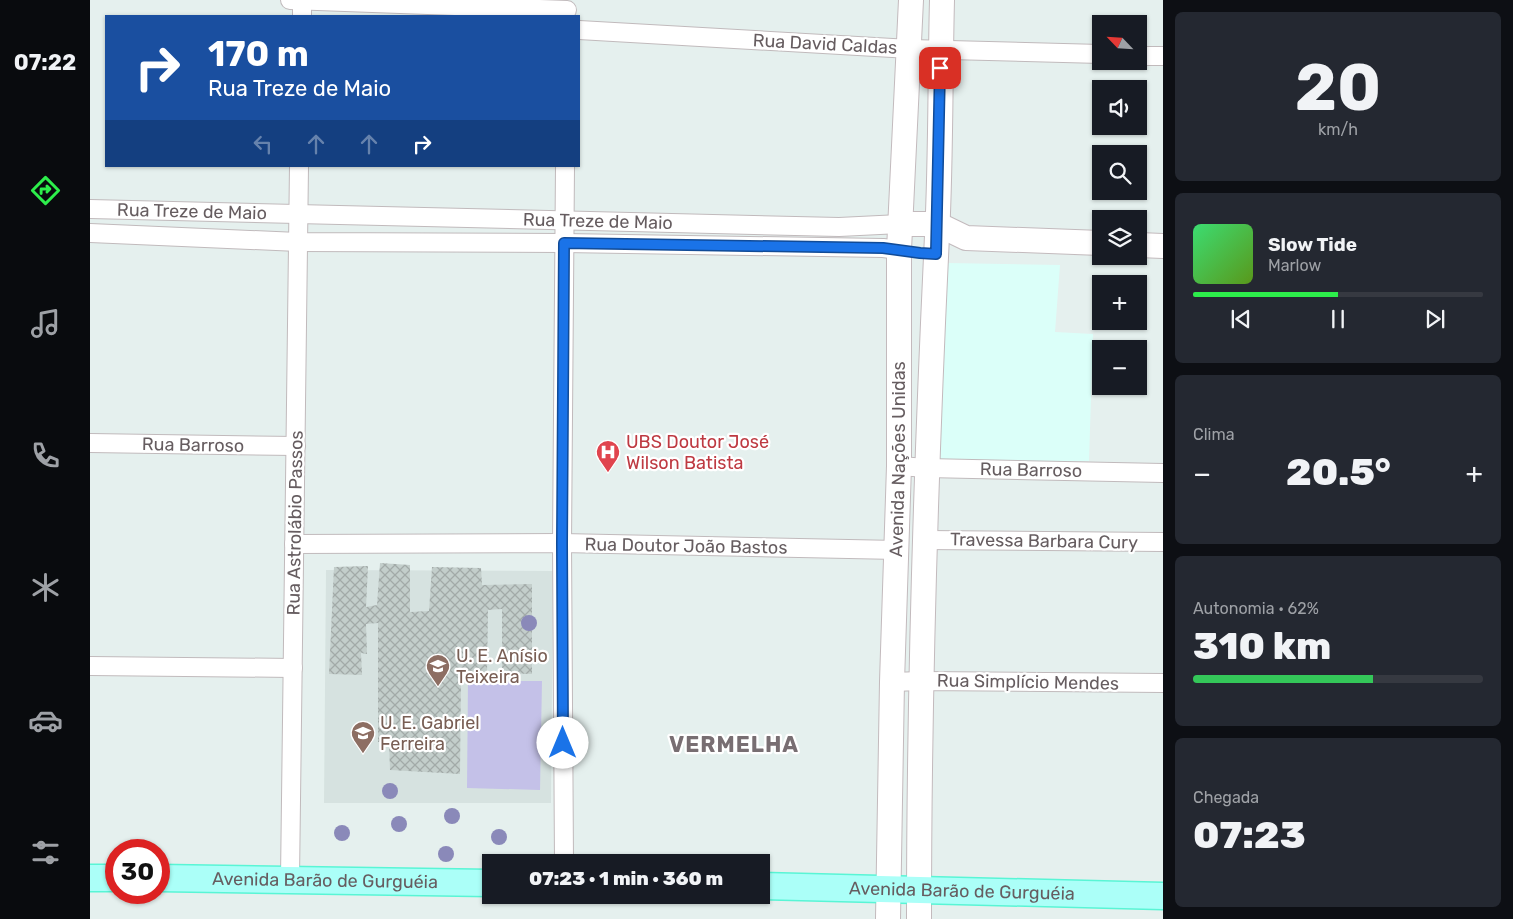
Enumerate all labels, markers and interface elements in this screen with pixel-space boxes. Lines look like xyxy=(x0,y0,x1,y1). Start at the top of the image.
north arrow xyxy=(1092,15,1148,70)
map controls xyxy=(1092,15,1147,395)
street label: Rua David Caldas xyxy=(752,29,898,59)
text: 170 m xyxy=(208,33,309,75)
icon: right xyxy=(125,35,190,100)
pin xyxy=(919,47,961,89)
text: 07:22 xyxy=(14,49,76,76)
text: 20 xyxy=(1295,49,1381,126)
icon: arrive xyxy=(926,54,954,82)
text: Rua Treze de Maio xyxy=(208,75,391,102)
button: sound xyxy=(1092,80,1147,135)
text: km/h xyxy=(1318,120,1358,139)
icon: left xyxy=(249,130,277,158)
icon: ahead xyxy=(302,130,330,158)
icon: ahead xyxy=(355,130,383,158)
icon: right xyxy=(408,130,436,158)
button: search xyxy=(1092,145,1147,200)
icon: directions xyxy=(28,173,63,208)
street label: Rua Treze de Maio xyxy=(117,199,267,224)
street label: Rua Treze de Maio xyxy=(523,208,673,234)
button: layers xyxy=(1092,210,1147,265)
text: Slow Tide xyxy=(1268,233,1357,256)
text: Marlow xyxy=(1268,256,1321,275)
button: + xyxy=(1092,275,1147,330)
icon: previous xyxy=(1227,305,1255,333)
icon: pause xyxy=(1324,305,1352,333)
icon: next xyxy=(1421,305,1449,333)
icon: music xyxy=(28,306,63,341)
button: − xyxy=(1092,340,1147,395)
street label: Avenida Nações Unidas xyxy=(885,361,910,557)
text: Clima xyxy=(1193,425,1234,444)
street label: Rua Astrolábio Passos xyxy=(282,430,308,616)
place label: UBS Doutor José Wilson Batista xyxy=(626,431,769,474)
street label: Rua Barroso xyxy=(142,433,244,457)
icon: phone xyxy=(28,438,63,473)
hospital icon: UBS Doutor José Wilson Batista xyxy=(595,439,621,473)
text: 20.5° xyxy=(1286,449,1391,495)
text: − xyxy=(1193,457,1211,490)
text: + xyxy=(1466,457,1483,490)
street label: Rua Barroso xyxy=(980,458,1082,482)
street label: Travessa Barbara Cury xyxy=(950,528,1138,554)
street label: Rua Doutor João Bastos xyxy=(584,533,788,559)
icon: climate xyxy=(28,570,63,605)
text: Autonomia · 62% xyxy=(1193,599,1319,618)
text: 310 km xyxy=(1193,623,1331,669)
place label: U. E. Anísio Teixeira xyxy=(456,645,548,688)
school or university icon: U. E. Anísio Teixeira xyxy=(425,653,451,687)
street label: Rua Simplício Mendes xyxy=(937,669,1119,695)
icon: car xyxy=(28,703,63,738)
place label: U. E. Gabriel Ferreira xyxy=(380,712,480,755)
position arrow xyxy=(536,716,588,768)
school or university icon: U. E. Gabriel Ferreira xyxy=(350,720,376,754)
district label: VERMELHA xyxy=(669,731,799,758)
text: Chegada xyxy=(1193,788,1259,807)
text: 07:23 xyxy=(1193,812,1306,858)
icon: filters xyxy=(28,835,63,870)
speed limit sign: 30 xyxy=(105,839,170,904)
text: 07:23 · 1 min · 360 m xyxy=(529,867,723,890)
street label: Avenida Barão de Gurguéia xyxy=(212,868,438,893)
street label: Avenida Barão de Gurguéia xyxy=(849,877,1075,905)

